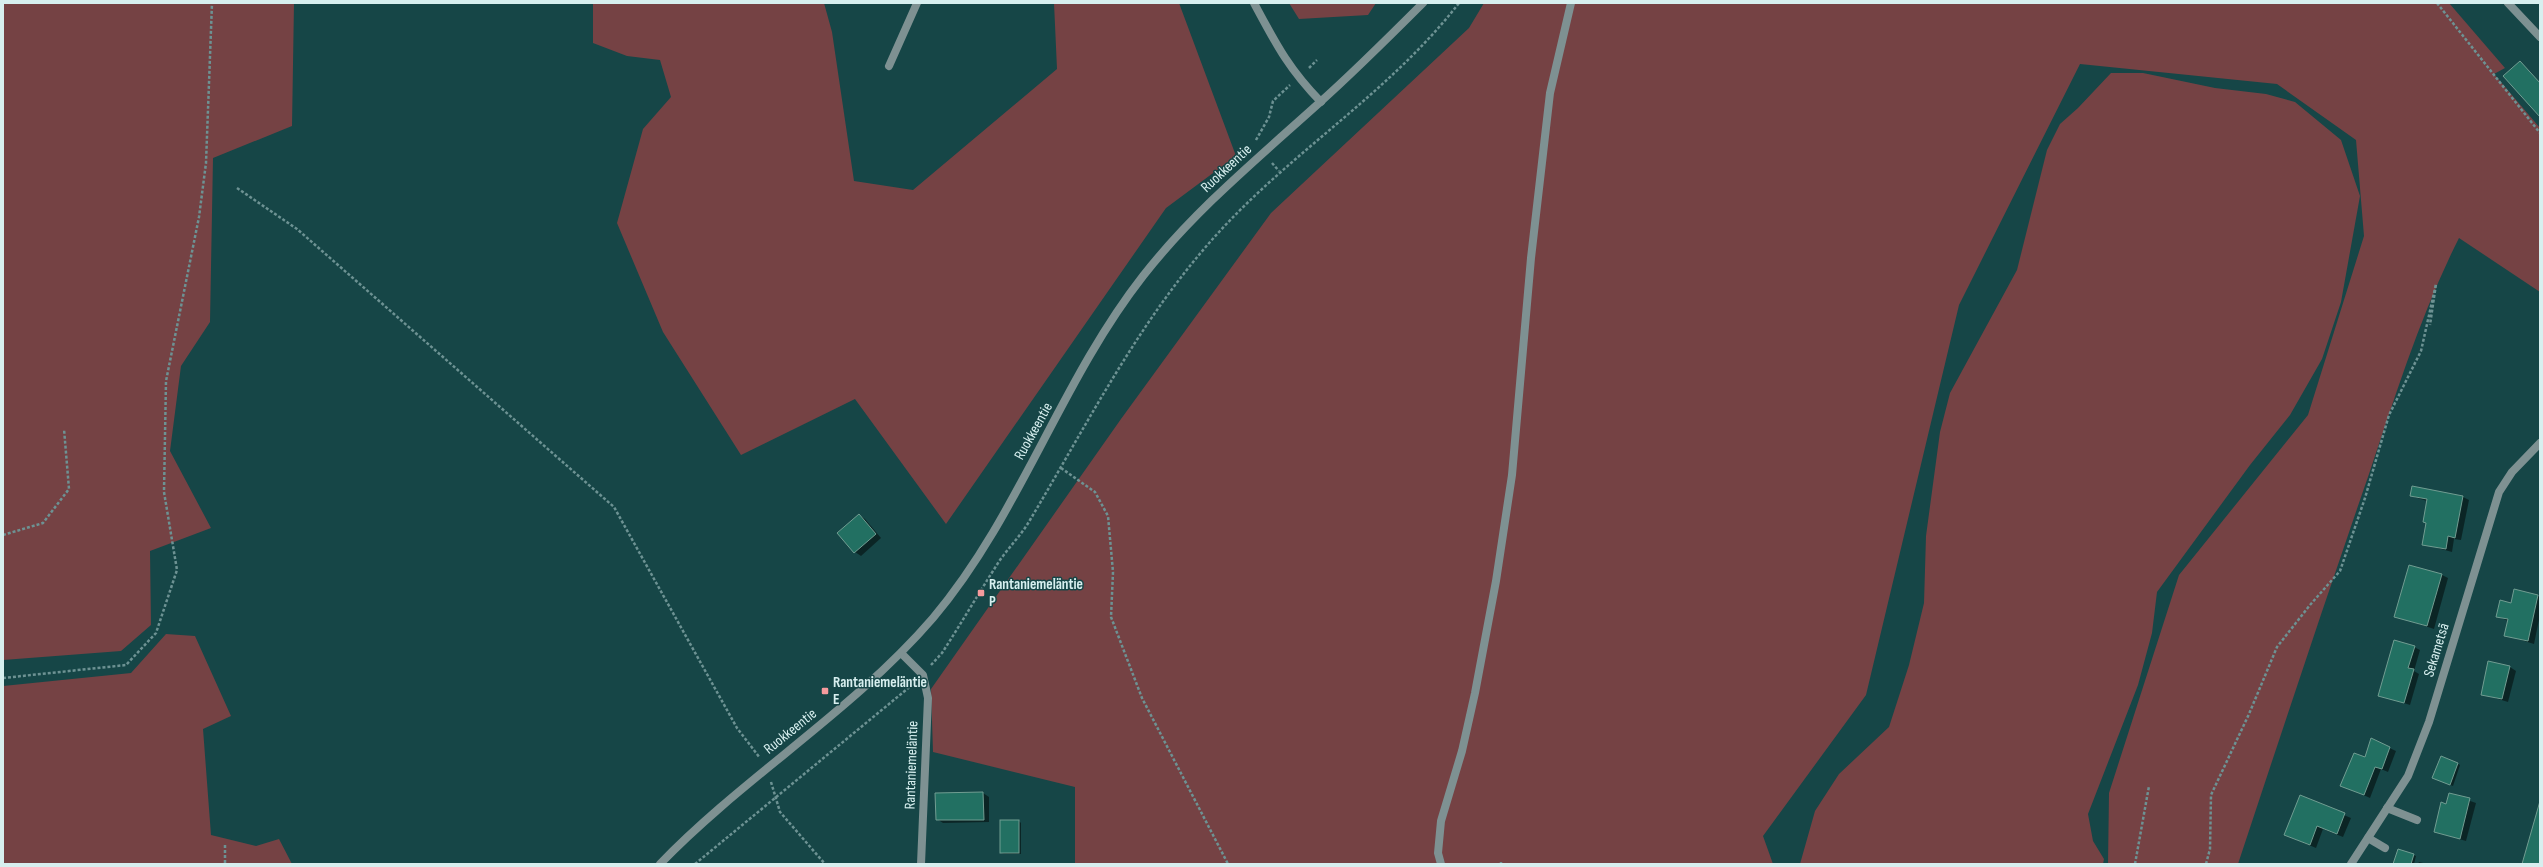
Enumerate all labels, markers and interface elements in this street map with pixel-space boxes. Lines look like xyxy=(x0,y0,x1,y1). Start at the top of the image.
street label: Ruokkeentie xyxy=(1197,140,1256,197)
street label: Ruokkeentie xyxy=(1010,399,1057,463)
place label: Rantaniemeläntie P xyxy=(989,575,1083,611)
marker: Rantaniemeläntie P xyxy=(976,588,986,598)
street label: Sekametsä xyxy=(2419,621,2454,679)
place label: Rantaniemeläntie E xyxy=(833,673,927,709)
marker: Rantaniemeläntie E xyxy=(820,686,830,696)
street label: Ruokkeentie xyxy=(760,704,821,758)
street label: Rantaniemeläntie xyxy=(900,720,923,810)

